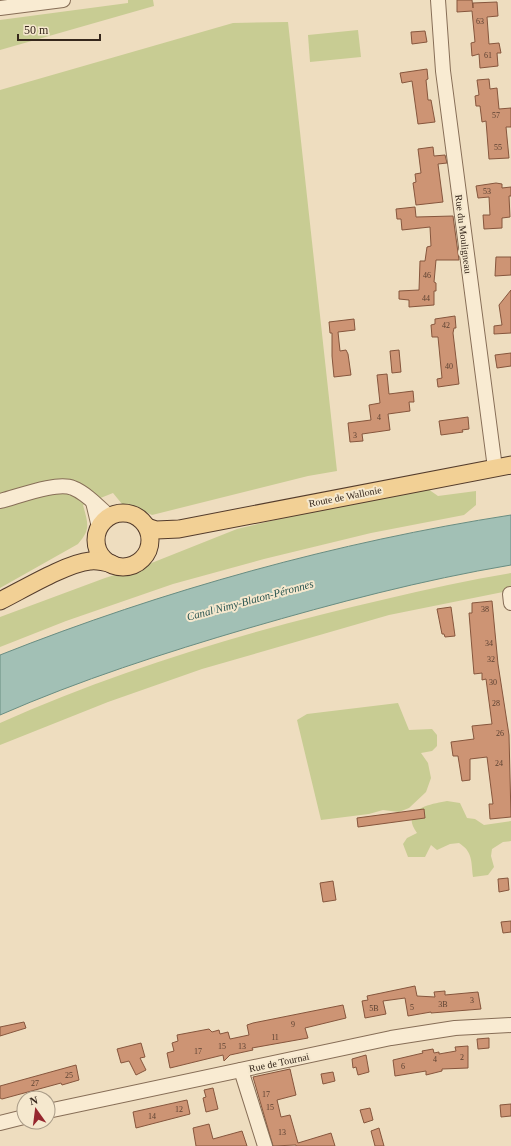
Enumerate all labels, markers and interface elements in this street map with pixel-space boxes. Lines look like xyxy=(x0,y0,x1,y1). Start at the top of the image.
scale bar xyxy=(18,16,100,42)
house number: 63 xyxy=(476,17,484,26)
text: 50 m xyxy=(24,23,49,37)
house number: 61 xyxy=(484,51,492,60)
house number: 57 xyxy=(492,111,500,120)
house number: 55 xyxy=(494,143,502,152)
house number: 53 xyxy=(483,187,491,196)
street label: Rue du Mouligneau xyxy=(453,194,474,274)
house number: 46 xyxy=(423,271,431,280)
house number: 44 xyxy=(422,294,430,303)
house number: 42 xyxy=(442,321,450,330)
house number: 40 xyxy=(445,362,453,371)
house number: 4 xyxy=(377,413,381,422)
house number: 3 xyxy=(353,431,357,440)
street label: Route de Wallonie xyxy=(308,484,383,509)
water label: Canal Nimy-Blaton-Péronnes xyxy=(185,577,315,623)
house number: 38 xyxy=(481,605,489,614)
house number: 34 xyxy=(485,639,493,648)
house number: 32 xyxy=(487,655,495,664)
house number: 30 xyxy=(489,678,497,687)
house number: 28 xyxy=(492,699,500,708)
house number: 26 xyxy=(496,729,504,738)
house number: 24 xyxy=(495,759,503,768)
house number: 3 xyxy=(470,996,474,1005)
house number: 3B xyxy=(438,1000,448,1009)
house number: 5 xyxy=(410,1003,414,1012)
house number: 5B xyxy=(369,1004,379,1013)
house number: 9 xyxy=(291,1020,295,1029)
house number: 11 xyxy=(271,1033,279,1042)
house number: 15 xyxy=(218,1042,226,1051)
house number: 13 xyxy=(238,1042,246,1051)
house number: 17 xyxy=(194,1047,202,1056)
street label: Rue de Tournai xyxy=(248,1051,310,1074)
house number: 2 xyxy=(460,1053,464,1062)
house number: 4 xyxy=(433,1055,437,1064)
house number: 6 xyxy=(401,1062,405,1071)
house number: 25 xyxy=(65,1071,73,1080)
house number: 27 xyxy=(31,1079,39,1088)
north arrow xyxy=(16,1090,56,1130)
house number: 17 xyxy=(262,1090,270,1099)
text: N xyxy=(28,1094,39,1107)
house number: 15 xyxy=(266,1103,274,1112)
house number: 12 xyxy=(175,1105,183,1114)
house number: 14 xyxy=(148,1112,156,1121)
house number: 13 xyxy=(278,1128,286,1137)

